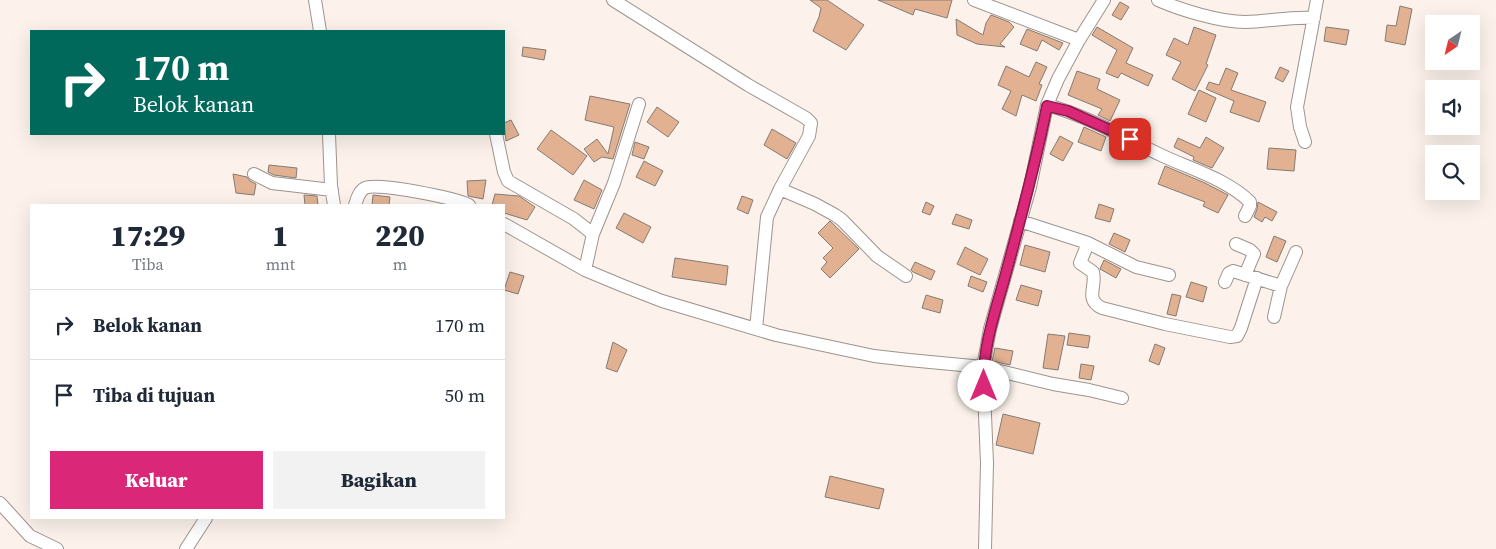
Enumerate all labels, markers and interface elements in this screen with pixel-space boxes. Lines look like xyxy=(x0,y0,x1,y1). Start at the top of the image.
north arrow xyxy=(1425,15,1480,70)
map controls xyxy=(1425,15,1480,200)
text: 170 m xyxy=(133,44,229,92)
icon: right xyxy=(50,50,115,115)
button: sound xyxy=(1425,80,1480,135)
text: Belok kanan xyxy=(133,89,254,119)
pin xyxy=(1109,118,1151,160)
icon: arrive xyxy=(1116,125,1144,153)
button: search xyxy=(1425,145,1480,200)
text: 17:29 xyxy=(110,215,185,256)
text: 1 xyxy=(272,215,289,256)
text: 220 xyxy=(375,215,425,256)
text: Tiba xyxy=(132,253,164,275)
text: mnt xyxy=(266,253,295,275)
text: m xyxy=(393,253,407,275)
icon: right xyxy=(50,311,78,339)
text: Belok kanan xyxy=(93,312,202,338)
text: 170 m xyxy=(435,312,485,338)
position arrow xyxy=(957,359,1009,411)
icon: arrive xyxy=(50,381,78,409)
text: Tiba di tujuan xyxy=(93,382,215,408)
text: 50 m xyxy=(444,382,485,408)
button: Keluar xyxy=(50,451,263,509)
button: Bagikan xyxy=(273,451,485,509)

